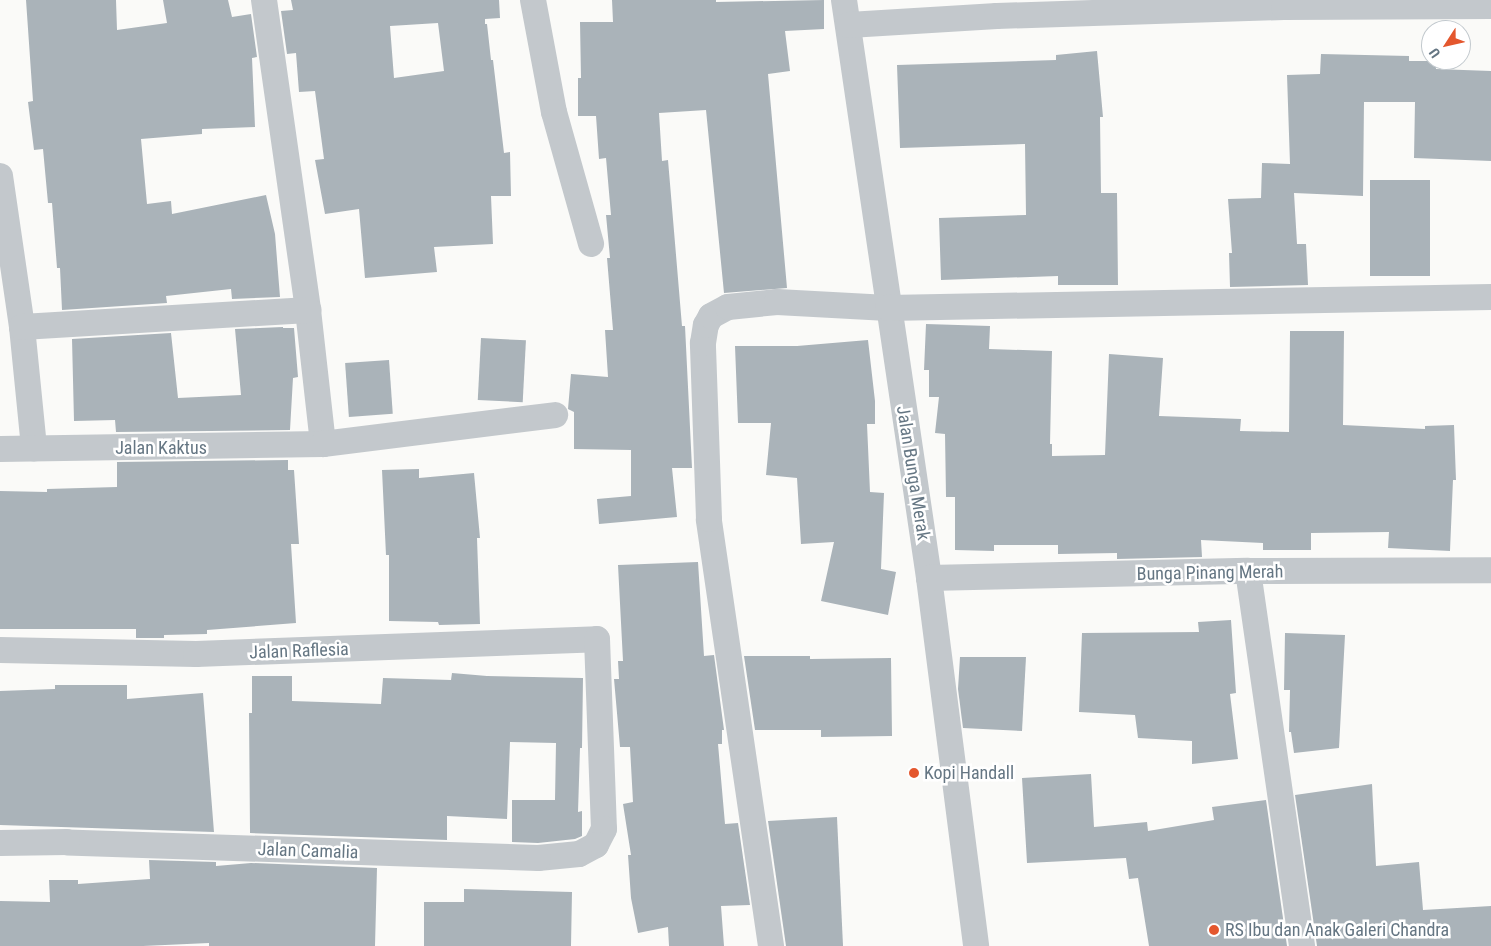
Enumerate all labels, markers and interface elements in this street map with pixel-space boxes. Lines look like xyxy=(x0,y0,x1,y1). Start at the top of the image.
north arrow xyxy=(1421,20,1471,70)
text: U xyxy=(1426,45,1443,61)
street label: Jalan Bunga Merak xyxy=(892,404,934,542)
street label: Jalan Kaktus xyxy=(115,437,207,459)
street label: Bunga Pinang Merah xyxy=(1137,561,1283,585)
street label: Jalan Raflesia xyxy=(249,638,349,664)
place label: Kopi Handall xyxy=(924,762,1014,784)
marker: Kopi Handall xyxy=(908,767,920,779)
street label: Jalan Camalia xyxy=(257,838,359,864)
place label: RS Ibu dan Anak Galeri Chandra xyxy=(1225,919,1449,941)
marker: RS Ibu dan Anak Galeri Chandra xyxy=(1207,923,1221,937)

